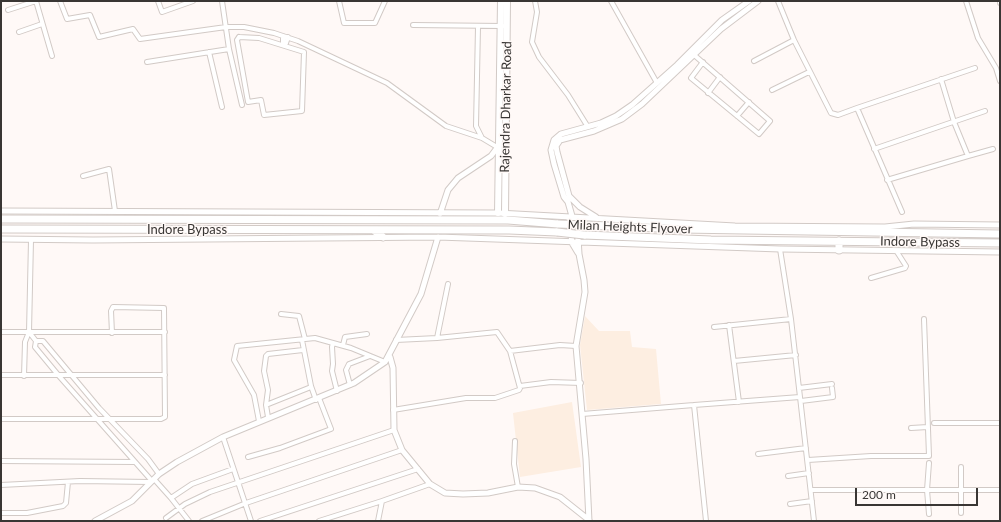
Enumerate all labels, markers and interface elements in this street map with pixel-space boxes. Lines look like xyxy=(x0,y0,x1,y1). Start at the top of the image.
street label: Rajendra Dharkar Road xyxy=(497,41,515,173)
street label: Milan Heights Flyover xyxy=(567,217,693,237)
street label: Indore Bypass xyxy=(147,222,227,238)
street label: Indore Bypass xyxy=(880,234,960,250)
scale bar xyxy=(857,480,980,506)
text: 200 m xyxy=(862,487,896,502)

